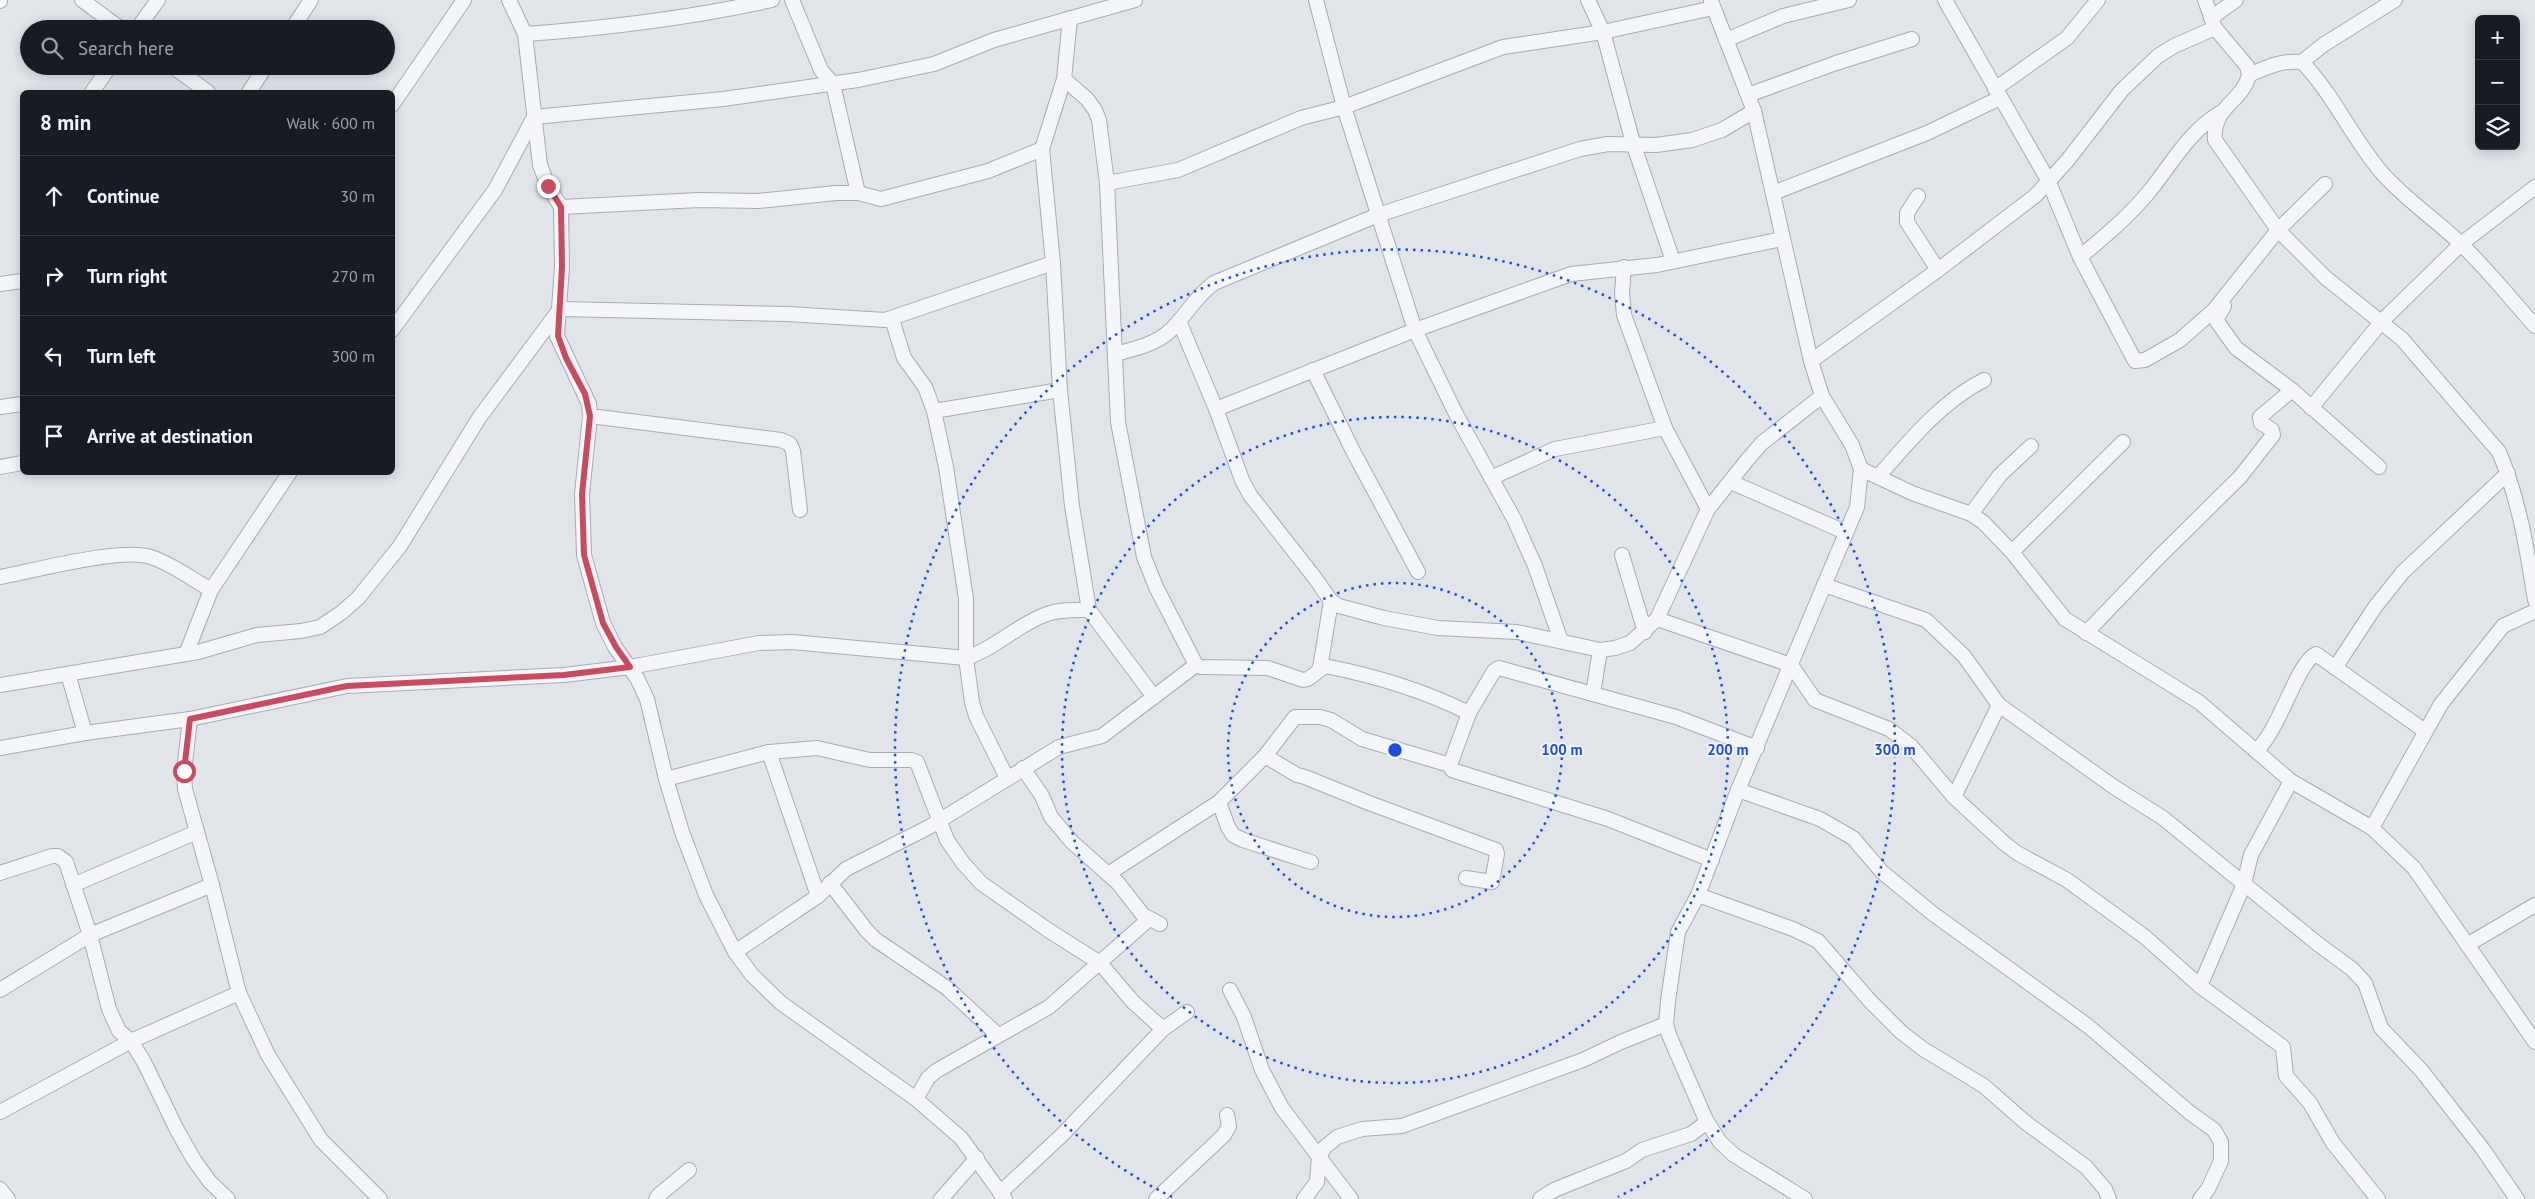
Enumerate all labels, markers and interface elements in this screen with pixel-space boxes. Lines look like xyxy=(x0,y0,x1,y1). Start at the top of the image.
map controls xyxy=(2475,15,2520,150)
button: + xyxy=(2475,15,2520,60)
search box xyxy=(20,20,395,75)
icon: search xyxy=(38,34,66,62)
text: Search here xyxy=(78,36,174,60)
button: − xyxy=(2475,60,2520,105)
button: layers xyxy=(2475,105,2520,150)
text: 8 min xyxy=(40,109,91,136)
text: Walk · 600 m xyxy=(286,113,375,133)
route end xyxy=(537,175,560,198)
icon: ahead xyxy=(40,182,68,210)
text: Continue xyxy=(87,184,159,208)
text: 30 m xyxy=(340,186,375,206)
icon: right xyxy=(40,262,68,290)
text: Turn right xyxy=(87,264,167,288)
text: 270 m xyxy=(332,266,375,286)
icon: left xyxy=(40,342,68,370)
text: Turn left xyxy=(87,344,156,368)
text: 300 m xyxy=(332,346,375,366)
icon: arrive xyxy=(40,422,68,450)
text: Arrive at destination xyxy=(87,424,253,448)
text: 100 m xyxy=(1541,740,1583,759)
text: 200 m xyxy=(1707,740,1749,759)
text: 300 m xyxy=(1874,740,1916,759)
centre of rings xyxy=(1386,741,1404,759)
route start xyxy=(173,760,196,783)

